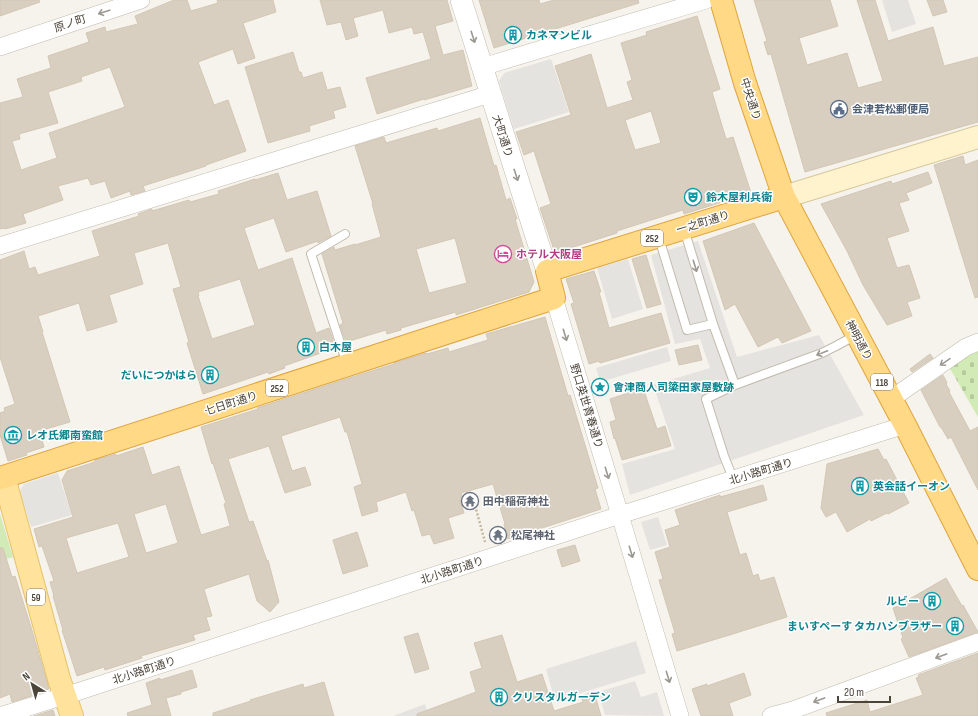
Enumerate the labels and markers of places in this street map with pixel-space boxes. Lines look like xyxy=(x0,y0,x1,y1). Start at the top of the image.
building icon: カネマンビル xyxy=(503,25,523,45)
place label: カネマンビル xyxy=(526,29,592,42)
public building icon: 会津若松郵便局 xyxy=(829,99,849,119)
place label: 会津若松郵便局 xyxy=(852,103,929,116)
theatre icon: 鈴木屋利兵衛 xyxy=(683,187,703,207)
place label: 鈴木屋利兵衛 xyxy=(706,191,772,204)
hotel icon: ホテル大阪屋 xyxy=(493,244,513,264)
place label: ホテル大阪屋 xyxy=(516,248,582,261)
building icon: 白木屋 xyxy=(296,337,316,357)
place label: 白木屋 xyxy=(319,341,352,354)
building icon: だいにつかはら xyxy=(200,365,220,385)
place label: だいにつかはら xyxy=(120,369,197,382)
place icon: 會津商人司簗田家屋敷跡 xyxy=(590,377,610,397)
place label: 會津商人司簗田家屋敷跡 xyxy=(613,381,734,394)
museum icon: レオ氏郷南蛮館 xyxy=(3,425,23,445)
place label: レオ氏郷南蛮館 xyxy=(26,429,103,442)
building icon: 英会話イーオン xyxy=(850,476,870,496)
place label: 英会話イーオン xyxy=(873,480,950,493)
temple icon: 田中稲荷神社 xyxy=(460,491,480,511)
place label: 田中稲荷神社 xyxy=(483,495,549,508)
temple icon: 松尾神社 xyxy=(488,525,508,545)
place label: 松尾神社 xyxy=(511,529,555,542)
building icon: ルビー xyxy=(922,591,942,611)
place label: ルビー xyxy=(886,595,919,608)
building icon: まいすぺーす タカハシブラザー xyxy=(945,616,965,636)
place label: まいすぺーす タカハシブラザー xyxy=(787,620,942,633)
building icon: クリスタルガーデン xyxy=(489,687,509,707)
place label: クリスタルガーデン xyxy=(512,691,611,704)

